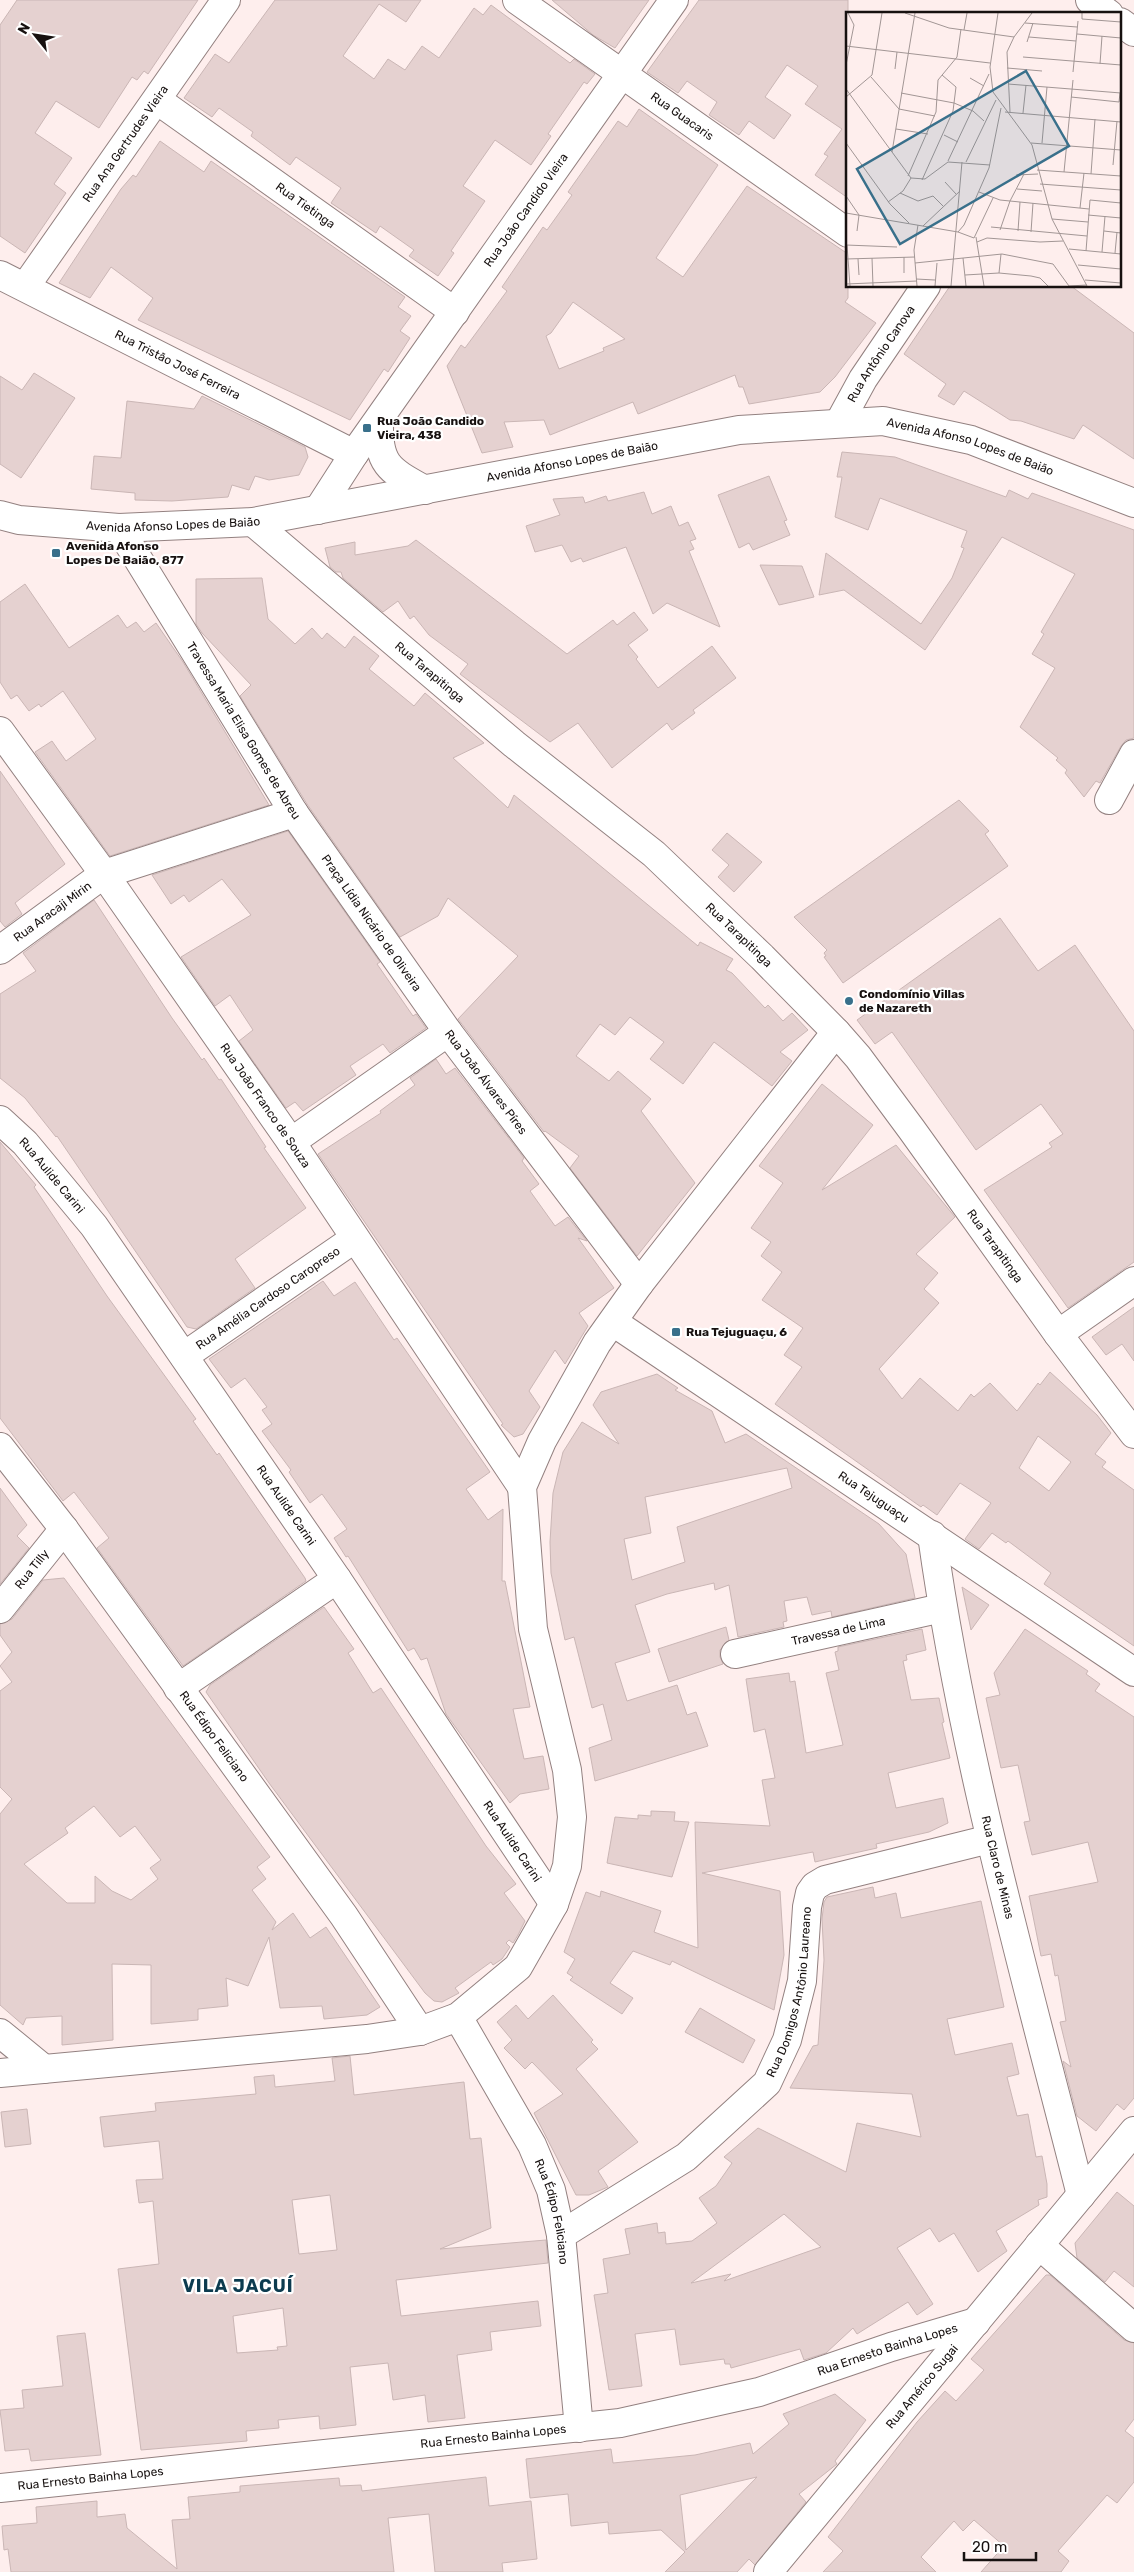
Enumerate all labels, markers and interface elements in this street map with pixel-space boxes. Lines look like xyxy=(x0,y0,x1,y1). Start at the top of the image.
north arrow xyxy=(10,10,60,60)
inset map xyxy=(846,12,1122,288)
text: N xyxy=(14,20,34,37)
street label: Rua Ana Gertrudes Vieira xyxy=(80,83,171,205)
street label: Rua Guacaris xyxy=(648,89,716,143)
street label: Rua João Candido Vieira xyxy=(481,151,571,270)
street label: Rua Tietinga xyxy=(273,180,338,231)
street label: Rua Antônio Canova xyxy=(845,303,918,405)
street label: Rua Tristão José Ferreira xyxy=(112,327,243,402)
place label: Rua João Candido Vieira, 438 xyxy=(377,414,484,442)
street label: Avenida Afonso Lopes de Baião xyxy=(885,415,1056,478)
marker: Rua João Candido Vieira, 438 xyxy=(361,422,373,434)
street label: Avenida Afonso Lopes de Baião xyxy=(485,438,659,485)
street label: Avenida Afonso Lopes de Baião xyxy=(85,514,261,535)
place label: Avenida Afonso Lopes De Baião, 877 xyxy=(66,539,184,567)
marker: Avenida Afonso Lopes De Baião, 877 xyxy=(50,547,62,559)
street label: Rua Tarapitinga xyxy=(392,639,467,706)
street label: Travessa Maria Elisa Gomes de Abreu xyxy=(184,640,303,822)
street label: Praça Lídia Nicário de Oliveira xyxy=(318,852,424,994)
street label: Rua Aracaji Mirin xyxy=(11,879,94,945)
street label: Rua Tarapitinga xyxy=(703,900,775,970)
place label: Condomínio Villas de Nazareth xyxy=(859,987,965,1015)
marker: Condomínio Villas de Nazareth xyxy=(843,995,855,1007)
street label: Rua João Álvares Píres xyxy=(442,1027,530,1137)
street label: Rua João Franco de Souza xyxy=(217,1041,313,1171)
street label: Rua Aulide Carini xyxy=(16,1134,88,1216)
street label: Rua Tarapitinga xyxy=(964,1207,1026,1285)
street label: Rua Amélia Cardoso Caropreso xyxy=(193,1244,343,1353)
place label: Rua Tejuguaçu, 6 xyxy=(686,1325,787,1339)
marker: Rua Tejuguaçu, 6 xyxy=(670,1326,682,1338)
street label: Rua Aulide Carini xyxy=(254,1462,319,1548)
street label: Rua Tejuguaçu xyxy=(836,1468,912,1526)
street label: Rua Tilly xyxy=(12,1546,52,1592)
street label: Travessa de Lima xyxy=(790,1614,887,1648)
street label: Rua Édipo Feliciano xyxy=(177,1688,252,1785)
street label: Rua Aulide Carini xyxy=(480,1798,544,1885)
street label: Rua Claro de Minas xyxy=(979,1814,1017,1921)
street label: Rua Domigos Antônio Laureano xyxy=(764,1906,814,2080)
street label: Rua Édipo Feliciano xyxy=(532,2157,571,2265)
district label: VILA JACUÍ xyxy=(182,2275,294,2297)
street label: Rua Ernesto Bainha Lopes xyxy=(815,2321,959,2379)
street label: Rua Américo Sugai xyxy=(883,2342,961,2431)
street label: Rua Ernesto Bainha Lopes xyxy=(420,2422,567,2451)
street label: Rua Ernesto Bainha Lopes xyxy=(17,2464,164,2493)
scale bar xyxy=(964,2530,1036,2562)
text: 20 m xyxy=(972,2538,1007,2556)

